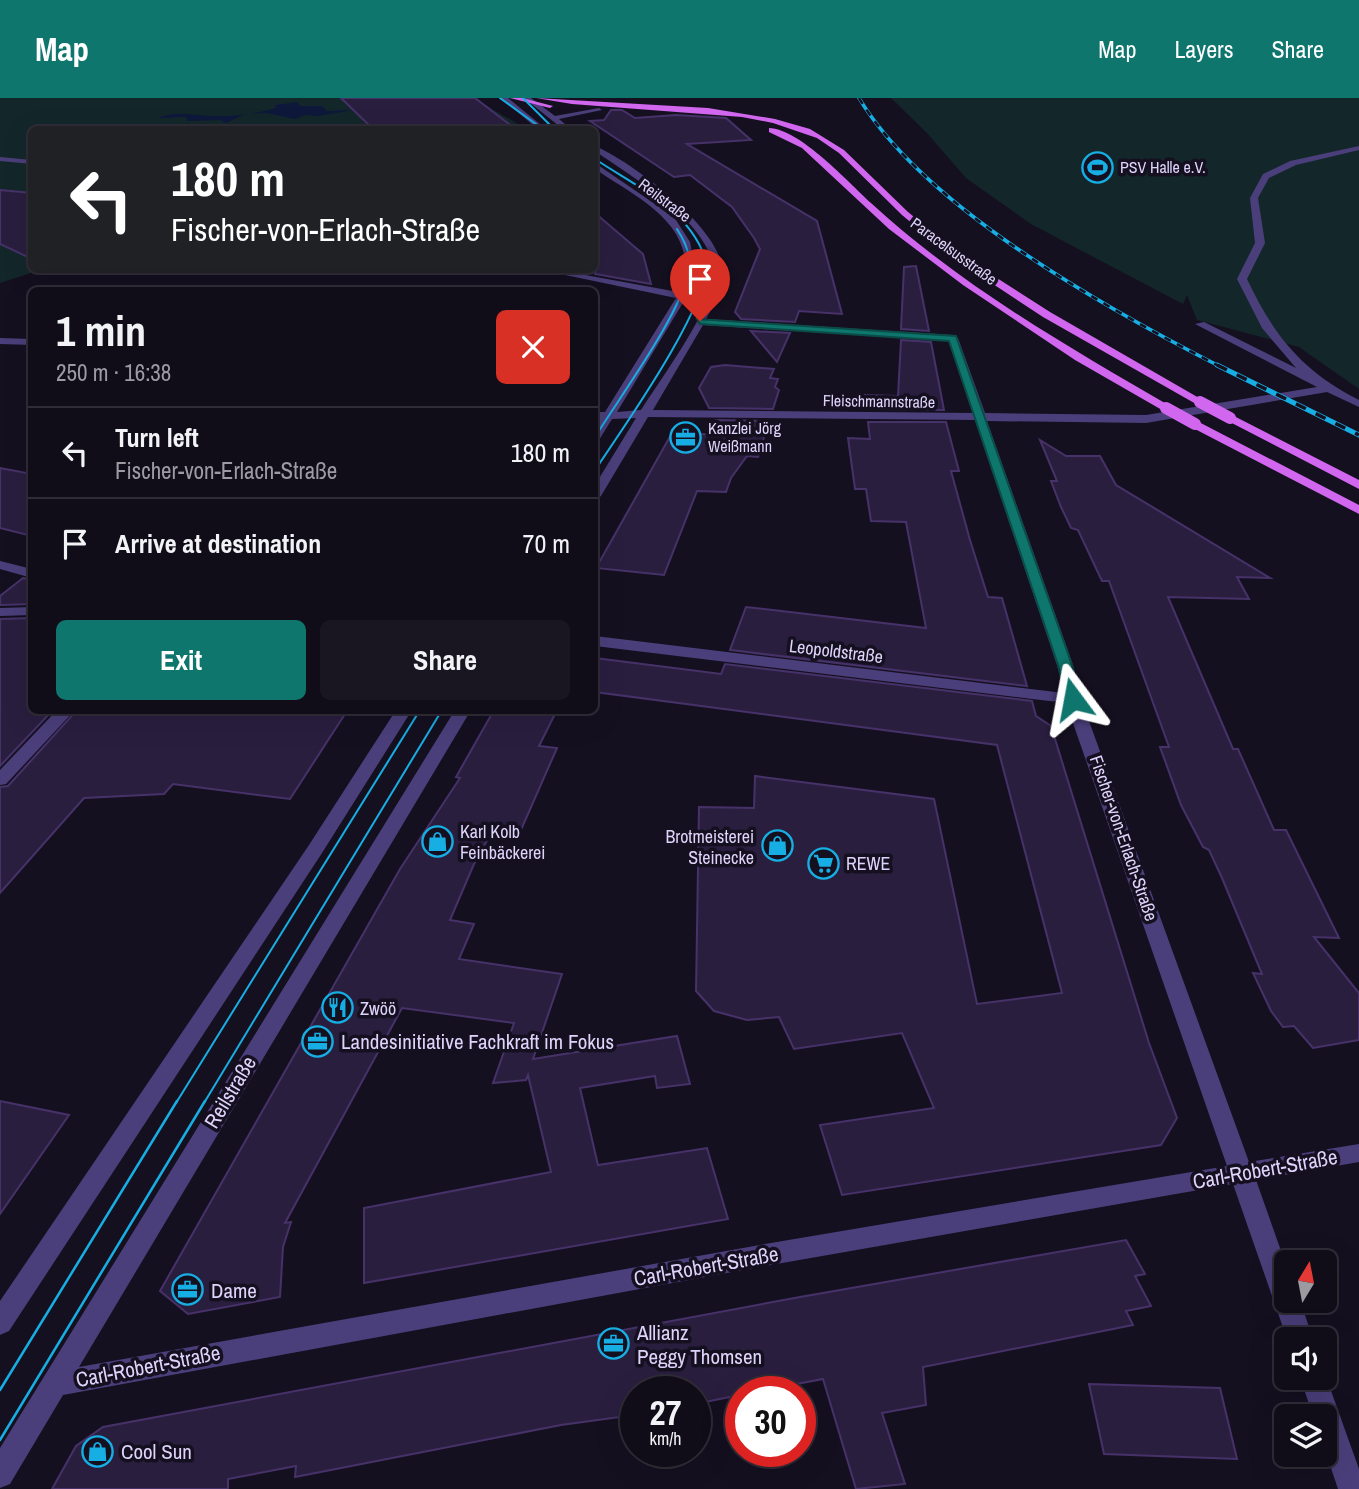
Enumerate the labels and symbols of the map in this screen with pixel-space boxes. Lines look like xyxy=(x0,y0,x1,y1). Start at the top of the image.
sports icon: PSV Halle e.V. xyxy=(1080,150,1114,184)
place label: PSV Halle e.V. xyxy=(1120,156,1206,178)
street label: Reilstraße xyxy=(634,173,696,227)
street label: Paracelsusstraße xyxy=(906,212,1002,290)
pin xyxy=(670,249,730,321)
street label: Fleischmannstraße xyxy=(823,389,935,413)
place label: Kanzlei Jörg Weißmann xyxy=(708,417,782,457)
office icon: Kanzlei Jörg Weißmann xyxy=(668,420,702,454)
street label: Leopoldstraße xyxy=(788,633,884,669)
position arrow xyxy=(1036,662,1110,736)
street label: Fischer-von-Erlach-Straße xyxy=(1084,752,1164,924)
place label: Karl Kolb Feinbäckerei xyxy=(460,819,545,865)
shop icon: Karl Kolb Feinbäckerei xyxy=(420,824,454,858)
place label: Brotmeisterei Steinecke xyxy=(665,824,754,870)
shop icon: Brotmeisterei Steinecke xyxy=(760,829,794,863)
supermarket icon: REWE xyxy=(806,846,840,880)
place label: REWE xyxy=(846,851,890,876)
restaurant icon: Zwöö xyxy=(320,991,354,1025)
place label: Zwöö xyxy=(360,996,396,1021)
office icon: Landesinitiative Fachkraft im Fokus xyxy=(301,1024,335,1058)
place label: Landesinitiative Fachkraft im Fokus xyxy=(341,1027,614,1056)
street label: Reilstraße xyxy=(197,1050,263,1134)
street label: Carl-Robert-Straße xyxy=(1190,1142,1340,1196)
street label: Carl-Robert-Straße xyxy=(631,1239,781,1293)
north arrow xyxy=(1274,1250,1337,1312)
office icon: Dame xyxy=(171,1273,205,1307)
place label: Dame xyxy=(211,1276,257,1305)
place label: Allianz Peggy Thomsen xyxy=(636,1318,762,1371)
office icon: Allianz Peggy Thomsen xyxy=(597,1327,631,1361)
street label: Carl-Robert-Straße xyxy=(73,1338,223,1394)
speed limit sign: 30 xyxy=(725,1376,816,1467)
shop icon: Cool Sun xyxy=(81,1434,115,1468)
place label: Cool Sun xyxy=(121,1437,192,1466)

